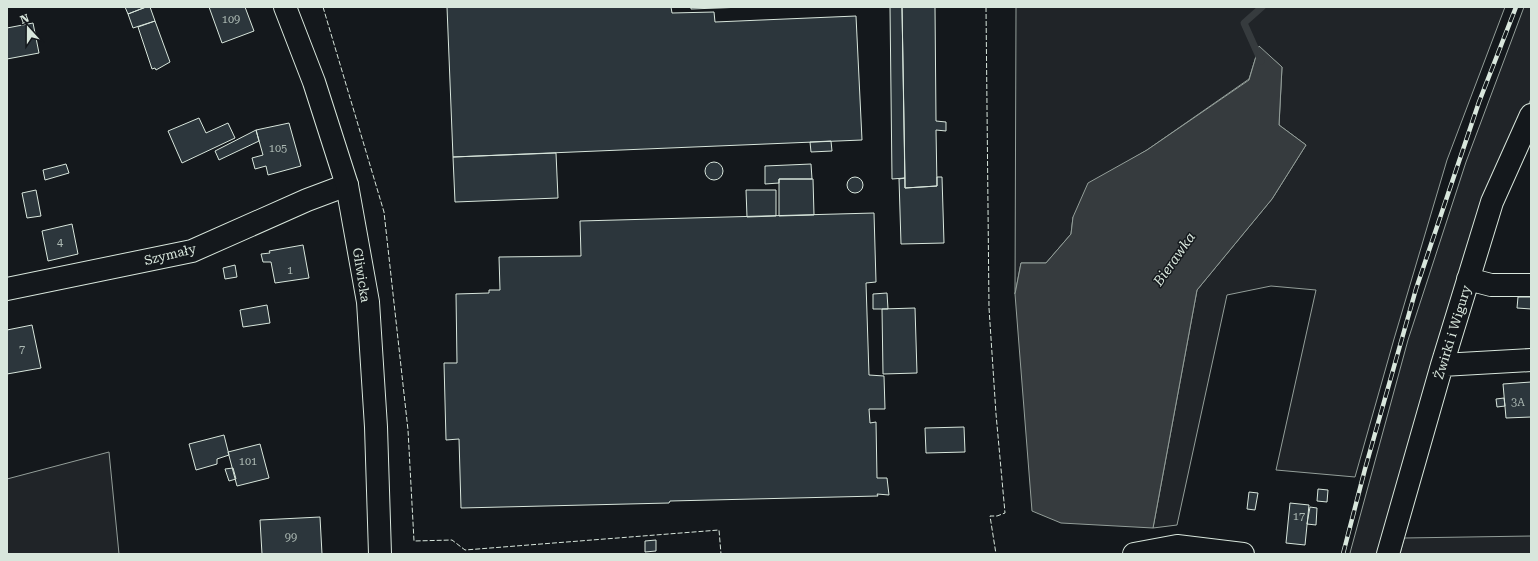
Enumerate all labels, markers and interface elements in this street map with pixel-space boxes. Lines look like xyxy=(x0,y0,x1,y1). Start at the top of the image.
north arrow xyxy=(8,8,48,48)
text: N xyxy=(18,11,31,27)
house number: 109 xyxy=(222,13,240,26)
house number: 105 xyxy=(269,142,287,155)
water label: Bierawka xyxy=(1149,229,1198,290)
house number: 4 xyxy=(57,236,64,249)
street label: Szymały xyxy=(142,241,198,268)
street label: Gliwicka xyxy=(350,247,373,304)
house number: 1 xyxy=(287,264,293,277)
street label: Żwirki i Wigury xyxy=(1431,283,1474,381)
house number: 7 xyxy=(19,343,25,356)
house number: 3A xyxy=(1511,396,1525,409)
house number: 101 xyxy=(239,455,257,468)
house number: 17 xyxy=(1293,510,1305,523)
house number: 99 xyxy=(285,531,297,544)

